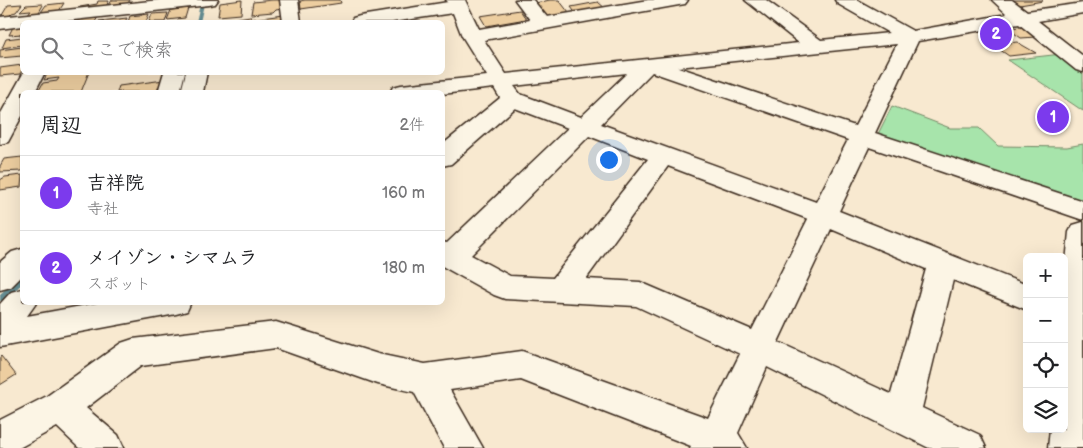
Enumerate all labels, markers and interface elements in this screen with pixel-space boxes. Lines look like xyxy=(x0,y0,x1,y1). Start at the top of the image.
pin: 2 xyxy=(980,15,1012,53)
search box xyxy=(20,20,445,75)
icon: search xyxy=(38,34,66,62)
text: ここで検索 xyxy=(78,39,173,62)
pin: 1 xyxy=(1037,98,1069,136)
text: 周辺 xyxy=(40,113,82,138)
text: 2件 xyxy=(400,116,425,135)
your location xyxy=(596,147,622,173)
text: 吉祥院 xyxy=(87,172,144,195)
text: 1 xyxy=(53,184,59,203)
text: 160 m xyxy=(382,184,425,203)
text: 寺社 xyxy=(87,200,119,219)
text: メイゾン・シマムラ xyxy=(87,247,258,270)
map controls xyxy=(1023,253,1068,433)
button: + xyxy=(1023,253,1068,298)
text: 2 xyxy=(51,259,61,278)
text: 180 m xyxy=(383,259,425,278)
text: スポット xyxy=(87,275,151,294)
button: − xyxy=(1023,298,1068,343)
button: locate xyxy=(1023,343,1068,388)
button: layers xyxy=(1023,388,1068,433)

